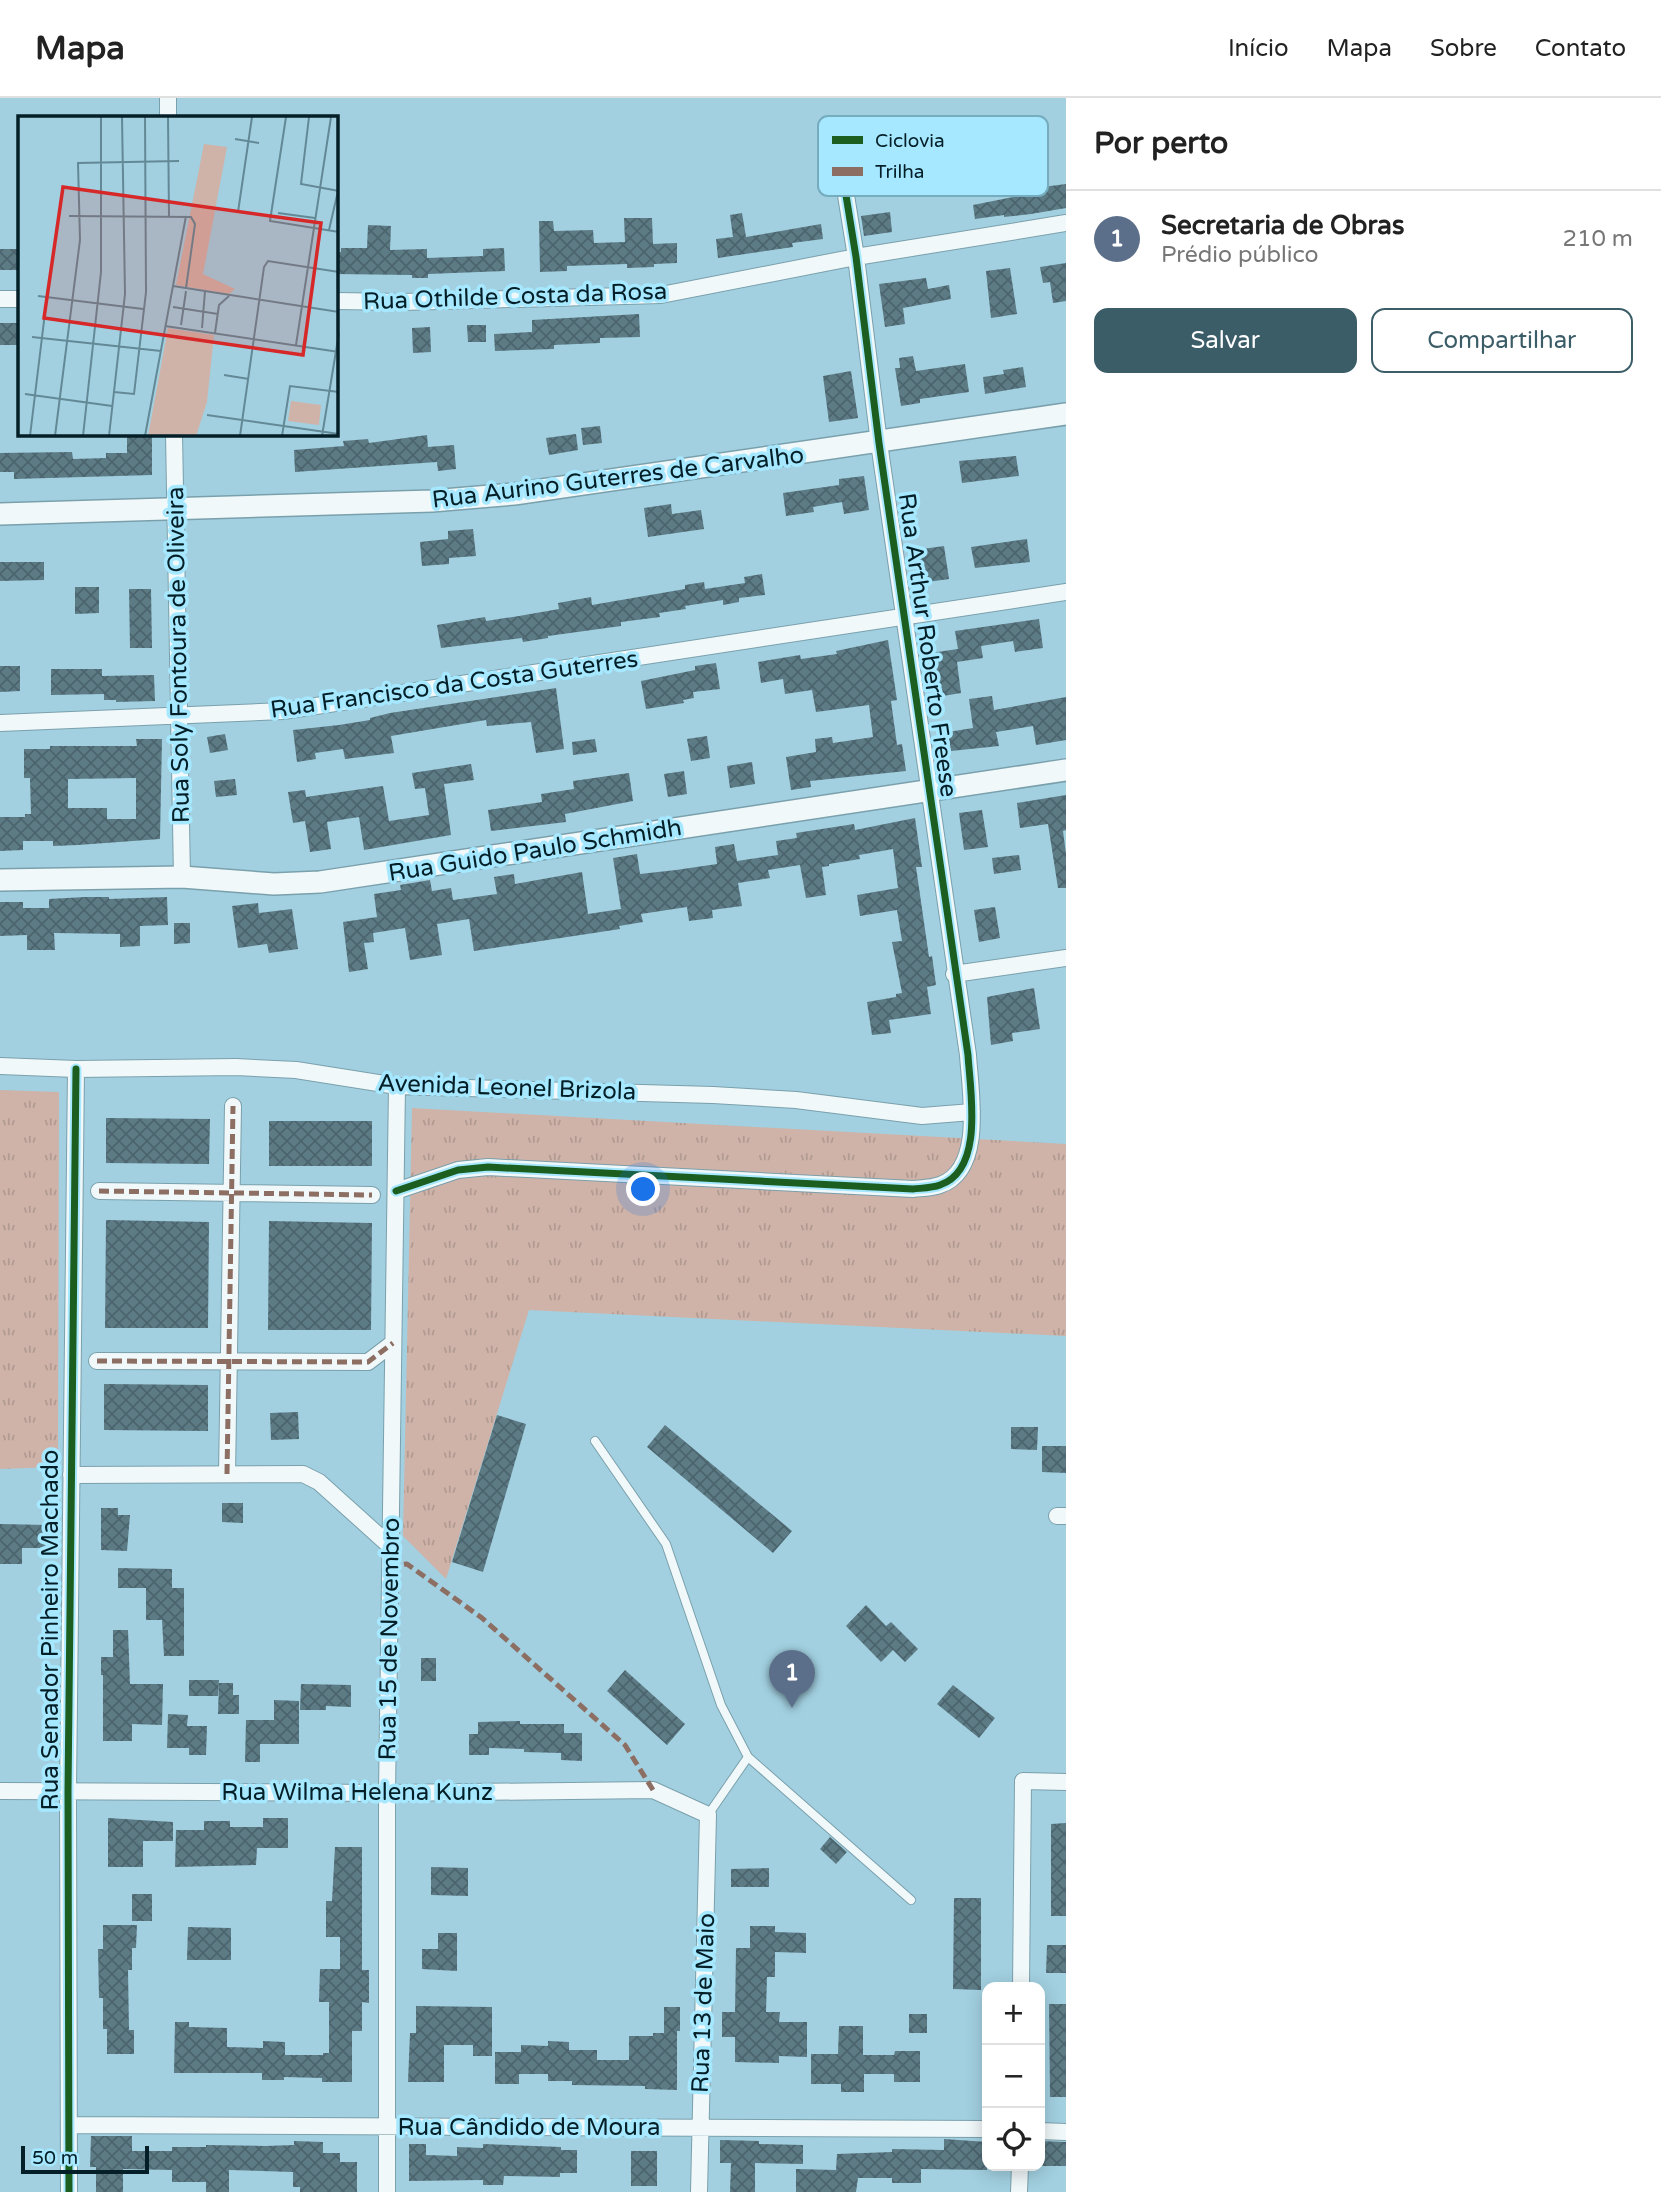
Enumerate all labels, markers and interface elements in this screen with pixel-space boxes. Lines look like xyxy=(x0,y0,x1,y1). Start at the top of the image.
text: Mapa xyxy=(35,29,125,68)
text: Início xyxy=(1228,34,1289,63)
text: Mapa xyxy=(1327,34,1392,63)
text: Sobre xyxy=(1430,34,1497,63)
text: Contato xyxy=(1535,34,1626,63)
inset map xyxy=(18,116,338,436)
legend xyxy=(818,116,1048,196)
text: Por perto xyxy=(1094,125,1228,162)
text: Ciclovia xyxy=(875,130,945,152)
text: Trilha xyxy=(875,161,924,183)
text: Secretaria de Obras xyxy=(1161,210,1404,241)
text: 1 xyxy=(1110,225,1124,253)
text: 210 m xyxy=(1563,225,1633,253)
text: Prédio público xyxy=(1161,241,1319,269)
street label: Rua Othilde Costa da Rosa xyxy=(362,277,668,316)
button: Salvar xyxy=(1094,308,1357,373)
button: Compartilhar xyxy=(1371,308,1633,373)
street label: Rua Aurino Guterres de Carvalho xyxy=(430,440,806,515)
street label: Rua Soly Fontoura de Oliveira xyxy=(161,486,196,824)
street label: Rua Arthur Roberto Freese xyxy=(892,491,963,799)
street label: Rua Francisco da Costa Guterres xyxy=(268,644,640,725)
street label: Rua Guido Paulo Schmidh xyxy=(386,813,684,888)
street label: Avenida Leonel Brizola xyxy=(377,1068,637,1107)
your location xyxy=(626,1172,660,1206)
street label: Rua Senador Pinheiro Machado xyxy=(36,1450,65,1810)
street label: Rua 15 de Novembro xyxy=(373,1517,406,1761)
pin: 1 xyxy=(769,1650,815,1708)
street label: Rua Wilma Helena Kunz xyxy=(221,1778,493,1807)
street label: Rua 13 de Maio xyxy=(686,1913,721,2093)
map controls xyxy=(982,1982,1045,2171)
button: + xyxy=(982,1982,1045,2045)
button: − xyxy=(982,2045,1045,2108)
button: locate xyxy=(982,2108,1045,2171)
street label: Rua Cândido de Moura xyxy=(397,2113,661,2142)
scale bar xyxy=(21,2143,149,2175)
text: 50 m xyxy=(32,2147,78,2169)

